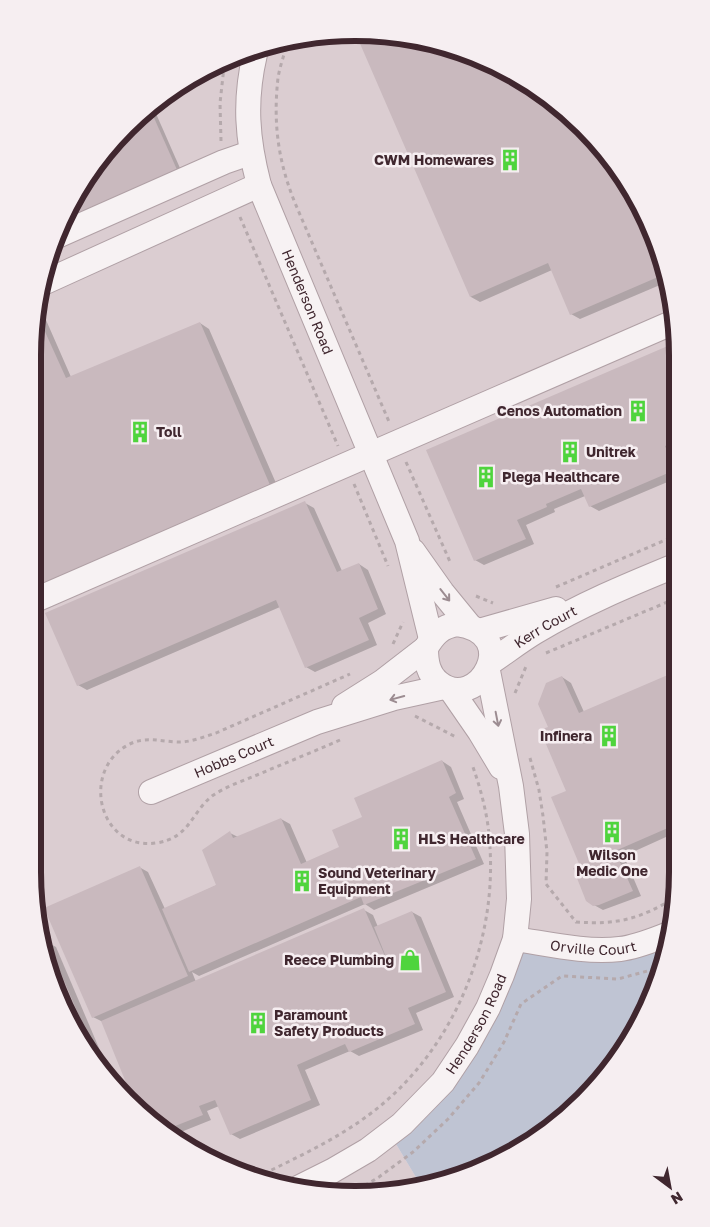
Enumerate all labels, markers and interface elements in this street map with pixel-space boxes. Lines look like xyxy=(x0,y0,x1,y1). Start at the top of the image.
building icon: CWM Homewares xyxy=(497,147,523,173)
place label: CWM Homewares xyxy=(374,151,494,168)
street label: Henderson Road xyxy=(279,247,337,357)
building icon: Cenos Automation xyxy=(625,398,651,424)
place label: Cenos Automation xyxy=(497,402,622,419)
building icon: Toll xyxy=(127,419,153,445)
place label: Toll xyxy=(156,423,182,440)
building icon: Unitrek xyxy=(557,439,583,465)
place label: Unitrek xyxy=(586,443,636,460)
building icon: Plega Healthcare xyxy=(473,464,499,490)
place label: Plega Healthcare xyxy=(502,468,620,485)
one-way arrow xyxy=(440,588,450,602)
street label: Kerr Court xyxy=(511,602,579,651)
one-way arrow xyxy=(389,694,405,703)
one-way arrow xyxy=(493,711,502,727)
building icon: Infinera xyxy=(596,723,622,749)
place label: Infinera xyxy=(540,727,592,744)
street label: Hobbs Court xyxy=(191,732,276,781)
building icon: Wilson Medic One xyxy=(599,819,625,845)
building icon: HLS Healthcare xyxy=(388,826,414,852)
place label: HLS Healthcare xyxy=(418,830,525,847)
place label: Wilson Medic One xyxy=(576,846,648,879)
place label: Sound Veterinary Equipment xyxy=(318,864,437,897)
building icon: Sound Veterinary Equipment xyxy=(289,868,315,894)
street label: Orville Court xyxy=(549,936,638,958)
shop icon: Reece Plumbing xyxy=(397,947,423,973)
place label: Reece Plumbing xyxy=(284,951,394,968)
street label: Henderson Road xyxy=(442,971,510,1077)
place label: Paramount Safety Products xyxy=(274,1006,384,1039)
building icon: Paramount Safety Products xyxy=(245,1010,271,1036)
north arrow xyxy=(645,1162,695,1212)
text: N xyxy=(668,1188,686,1208)

